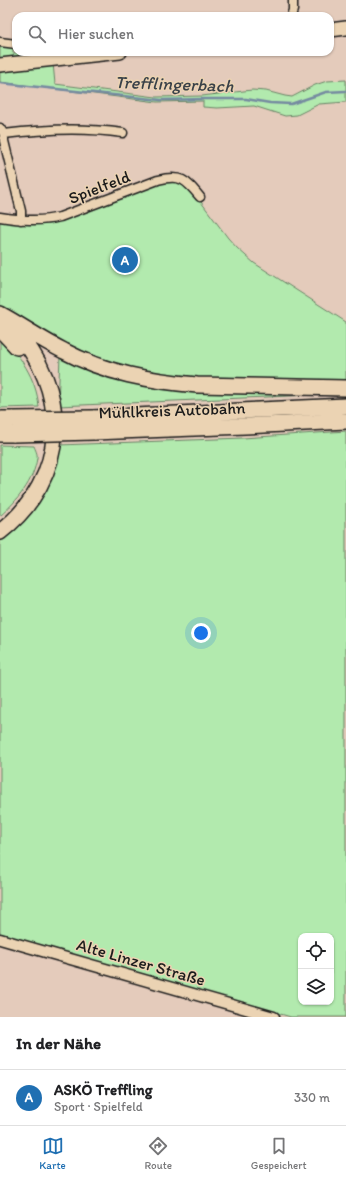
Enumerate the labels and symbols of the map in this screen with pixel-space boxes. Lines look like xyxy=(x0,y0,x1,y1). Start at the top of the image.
water label: Trefflingerbach xyxy=(114,71,234,97)
street label: Spielfeld xyxy=(65,166,133,208)
pin: A xyxy=(112,245,138,275)
street label: Mühlkreis Autobahn xyxy=(98,397,246,423)
your location xyxy=(191,623,211,643)
street label: Alte Linzer Straße xyxy=(74,934,208,990)

